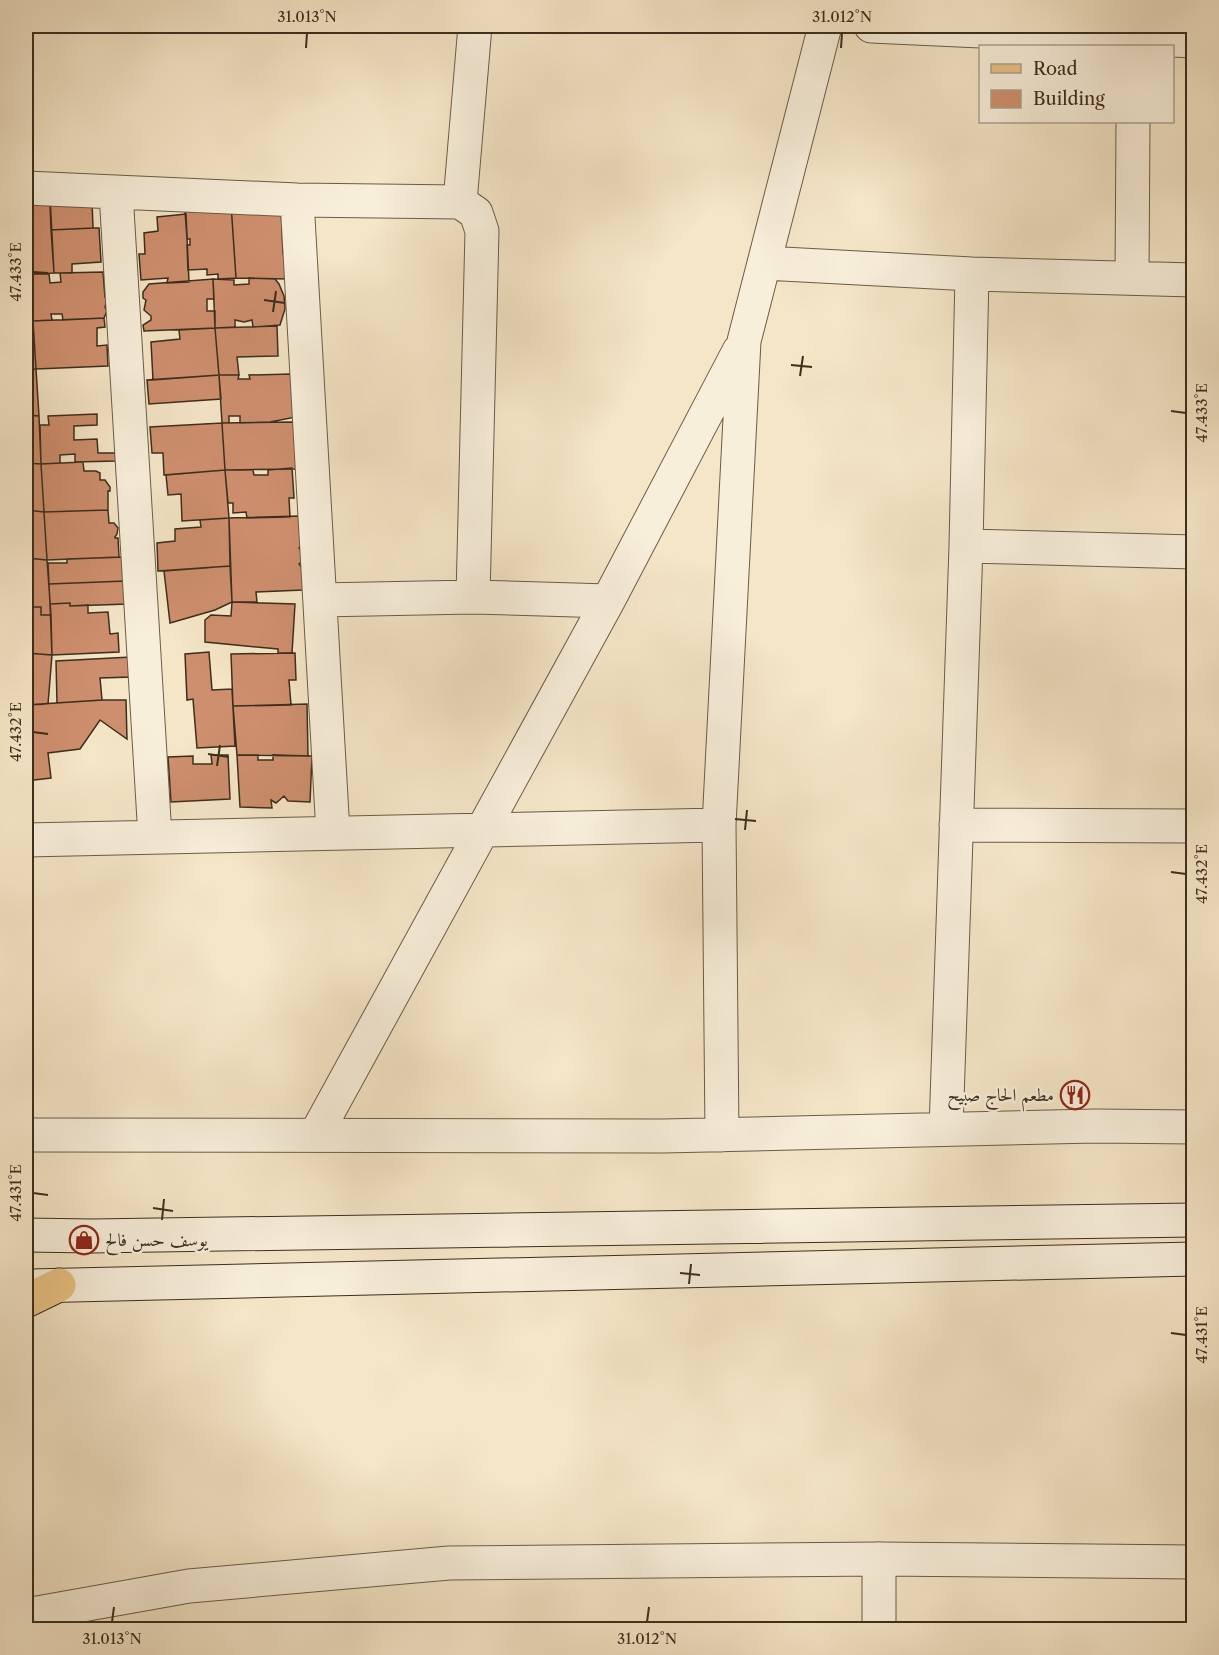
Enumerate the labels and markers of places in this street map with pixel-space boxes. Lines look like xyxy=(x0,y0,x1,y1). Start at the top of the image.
restaurant icon: مطعم الحاج صبيح xyxy=(1059,1079,1091,1111)
place label: مطعم الحاج صبيح xyxy=(947,1084,1054,1112)
shop icon: يوسف حسن فالح xyxy=(68,1224,100,1256)
place label: يوسف حسن فالح xyxy=(105,1229,209,1256)

